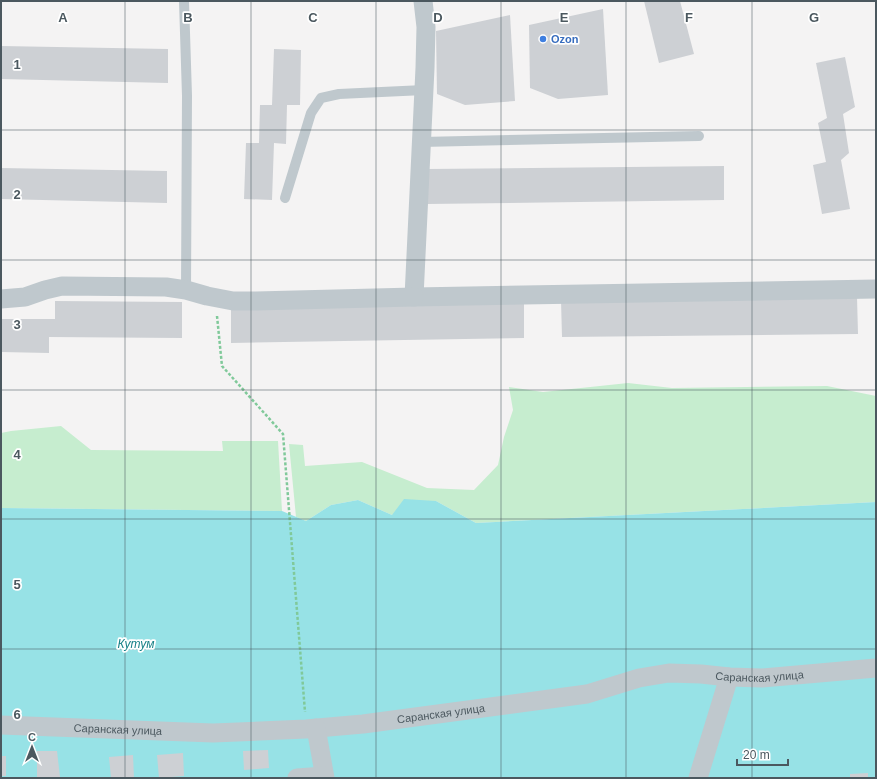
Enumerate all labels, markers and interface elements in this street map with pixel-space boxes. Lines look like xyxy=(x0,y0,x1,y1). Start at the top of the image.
text: A xyxy=(58,10,68,25)
text: B xyxy=(183,10,193,25)
text: C xyxy=(308,10,318,25)
text: D xyxy=(433,10,443,25)
text: E xyxy=(560,10,569,25)
text: F xyxy=(685,10,693,25)
text: G xyxy=(809,10,819,25)
place label: Ozon xyxy=(551,33,579,45)
marker: Ozon xyxy=(538,34,548,44)
text: 1 xyxy=(13,57,21,72)
text: 2 xyxy=(13,187,21,202)
text: 3 xyxy=(13,317,21,332)
text: 4 xyxy=(13,447,21,462)
text: 5 xyxy=(13,577,21,592)
water label: Кутум xyxy=(118,637,154,651)
street label: Саранская улица xyxy=(715,668,805,684)
street label: Саранская улица xyxy=(396,702,486,725)
text: 6 xyxy=(13,707,21,722)
street label: Саранская улица xyxy=(73,722,163,737)
north arrow xyxy=(12,727,52,767)
text: С xyxy=(28,731,36,743)
scale bar xyxy=(737,741,788,767)
text: 20 m xyxy=(743,748,770,762)

